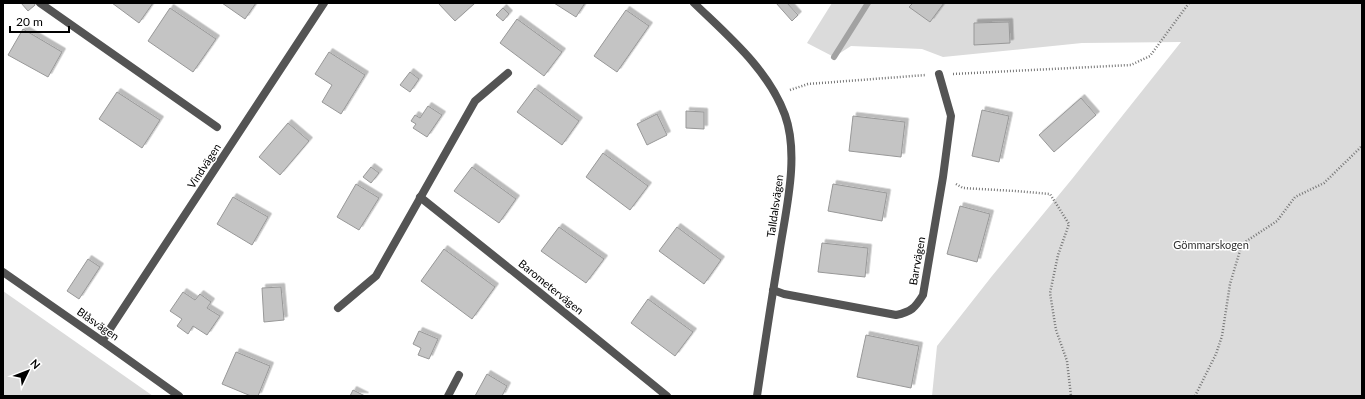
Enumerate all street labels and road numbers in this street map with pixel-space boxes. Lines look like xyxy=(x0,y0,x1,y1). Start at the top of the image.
street label: Vindvägen xyxy=(184,141,223,191)
street label: Talldalsvägen xyxy=(764,174,785,238)
street label: Barrvägen xyxy=(906,236,927,286)
street label: Barometervägen xyxy=(516,256,586,317)
street label: Blåsvägen xyxy=(75,304,122,343)

